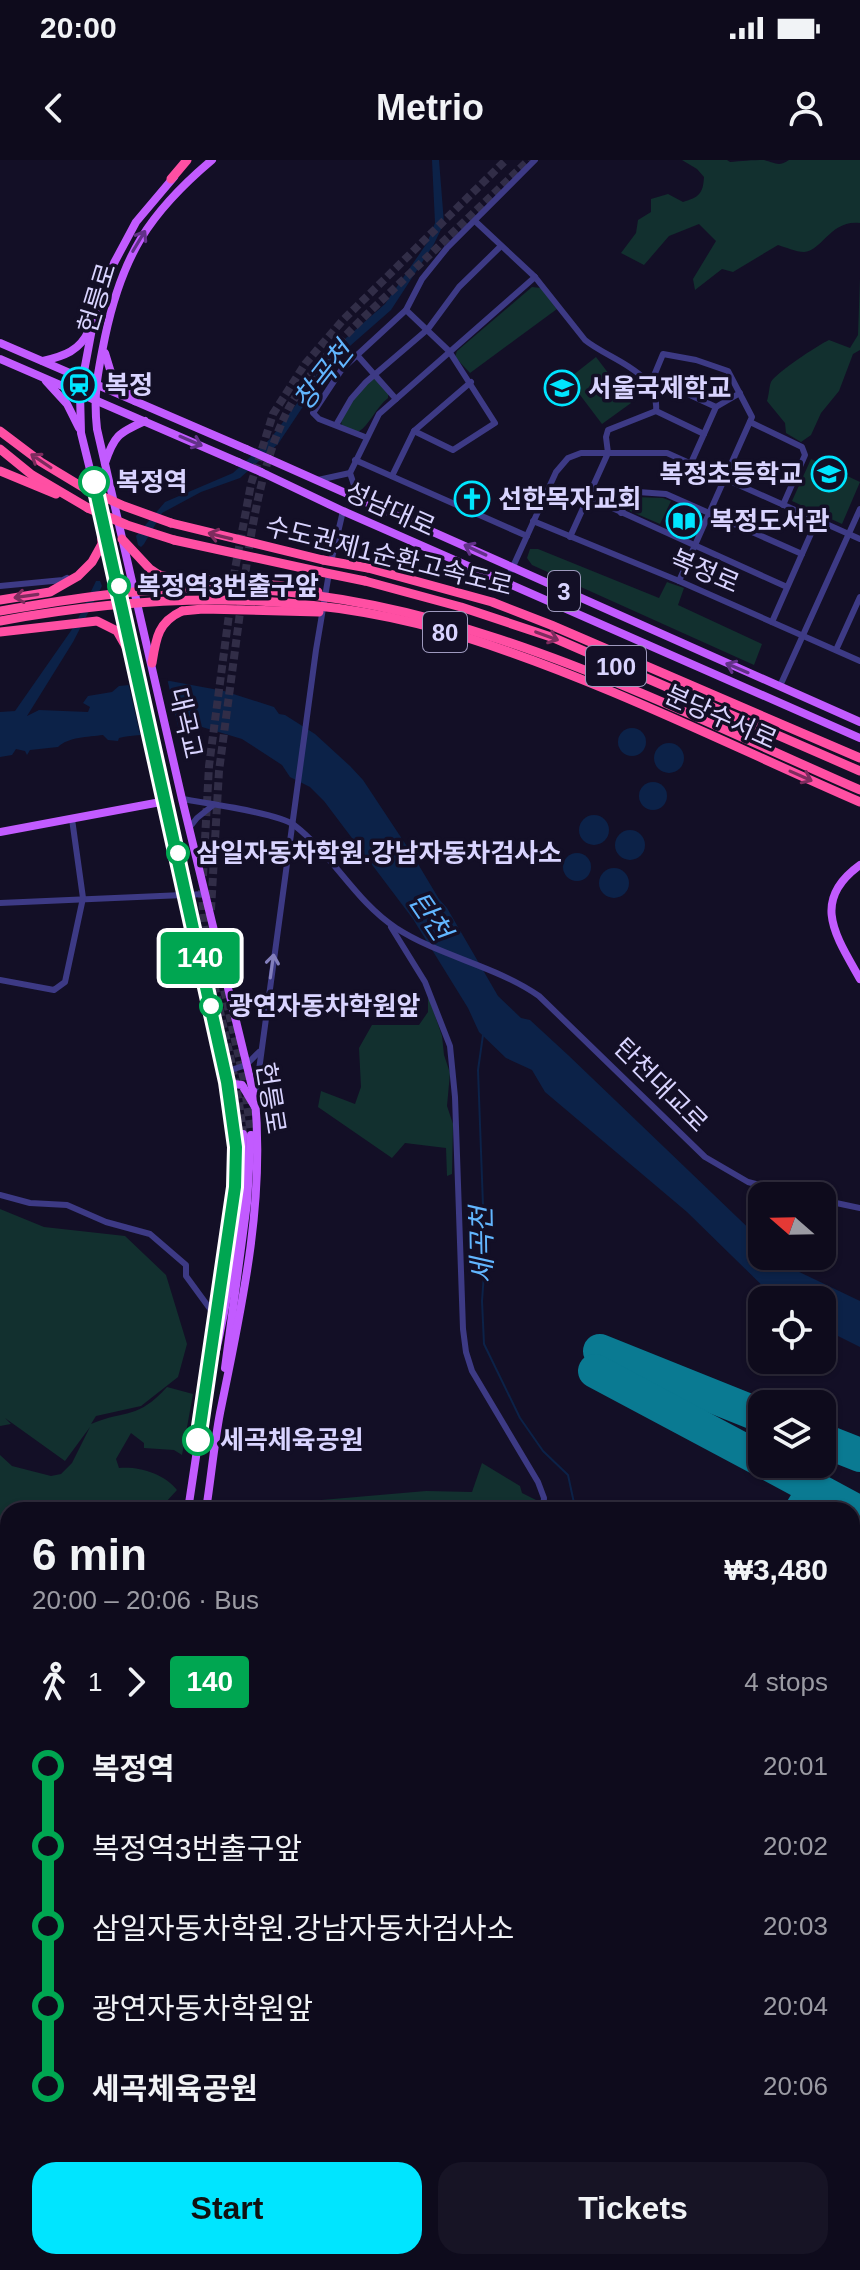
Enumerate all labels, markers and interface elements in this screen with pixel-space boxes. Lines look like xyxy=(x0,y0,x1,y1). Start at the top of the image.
text: 20:00 xyxy=(40,11,117,44)
icon: back xyxy=(32,86,76,130)
icon: person xyxy=(784,86,828,130)
text: Metrio xyxy=(376,87,484,128)
one-way arrow xyxy=(131,230,147,253)
street label: 헌릉로 xyxy=(72,259,122,337)
water label: 창곡천 xyxy=(287,333,361,416)
station icon: 복정 xyxy=(60,366,98,404)
school or university icon: 서울국제학교 xyxy=(543,369,581,407)
place label: 복정 xyxy=(105,370,153,400)
place label: 서울국제학교 xyxy=(588,373,732,403)
one-way arrow xyxy=(178,435,203,450)
one-way arrow xyxy=(30,453,53,469)
school or university icon: 복정초등학교 xyxy=(810,455,848,493)
place label: 복정초등학교 xyxy=(659,459,803,489)
marker: 복정역 xyxy=(79,467,109,497)
place label: 복정역 xyxy=(116,467,188,497)
street label: 성남대로 xyxy=(340,476,440,542)
church icon: 선한목자교회 xyxy=(453,480,491,518)
place label: 선한목자교회 xyxy=(498,484,642,514)
library icon: 복정도서관 xyxy=(665,502,703,540)
place label: 복정도서관 xyxy=(710,506,830,536)
street label: 수도권제1순환고속도로 xyxy=(262,511,516,601)
one-way arrow xyxy=(207,527,233,542)
one-way arrow xyxy=(463,542,487,557)
street label: 복정로 xyxy=(666,543,744,599)
place label: 복정역3번출구앞 xyxy=(137,571,319,601)
road number: 3 xyxy=(548,571,580,611)
marker: 복정역3번출구앞 xyxy=(108,575,130,597)
one-way arrow xyxy=(14,589,39,604)
road number: 80 xyxy=(423,612,467,652)
one-way arrow xyxy=(534,630,559,644)
road number: 100 xyxy=(586,646,646,686)
one-way arrow xyxy=(726,659,750,674)
street label: 분당수서로 xyxy=(660,679,782,755)
street label: 대곡교 xyxy=(163,685,209,761)
one-way arrow xyxy=(788,770,813,785)
place label: 삼일자동차학원.강남자동차검사소 xyxy=(196,838,562,868)
marker: 삼일자동차학원.강남자동차검사소 xyxy=(167,842,189,864)
water label: 탄천 xyxy=(403,886,459,949)
line badge: 140 xyxy=(154,932,246,984)
text: 140 xyxy=(177,942,223,973)
one-way arrow xyxy=(264,953,279,980)
place label: 광연자동차학원앞 xyxy=(229,991,420,1021)
marker: 광연자동차학원앞 xyxy=(200,995,222,1017)
street label: 탄천대교로 xyxy=(608,1032,714,1138)
street label: 헌릉로 xyxy=(251,1060,291,1136)
north arrow xyxy=(748,1182,836,1270)
map controls xyxy=(748,1182,836,1478)
water label: 세곡천 xyxy=(466,1203,498,1284)
button: locate xyxy=(748,1286,836,1374)
button: layers xyxy=(748,1390,836,1478)
marker: 세곡체육공원 xyxy=(183,1425,213,1455)
place label: 세곡체육공원 xyxy=(220,1425,364,1455)
text: 6 min xyxy=(32,1530,147,1579)
text: ₩3,480 xyxy=(725,1553,828,1586)
text: 20:00 – 20:06 · Bus xyxy=(32,1585,259,1615)
icon: walk xyxy=(32,1660,76,1704)
icon: forward xyxy=(114,1660,158,1704)
text: 140 xyxy=(186,1666,233,1697)
text: 1 xyxy=(88,1667,102,1697)
text: 4 stops xyxy=(744,1667,828,1697)
text: 20:01 xyxy=(763,1751,828,1781)
text: 복정역 xyxy=(92,1752,175,1785)
text: 20:02 xyxy=(763,1831,828,1861)
text: 복정역3번출구앞 xyxy=(92,1832,302,1865)
text: 20:03 xyxy=(763,1911,828,1941)
text: 삼일자동차학원.강남자동차검사소 xyxy=(92,1912,514,1945)
text: 20:04 xyxy=(763,1991,828,2021)
text: 광연자동차학원앞 xyxy=(92,1992,313,2025)
text: 20:06 xyxy=(763,2071,828,2101)
text: 세곡체육공원 xyxy=(92,2072,258,2105)
button: Start xyxy=(32,2162,422,2254)
button: Tickets xyxy=(438,2162,828,2254)

